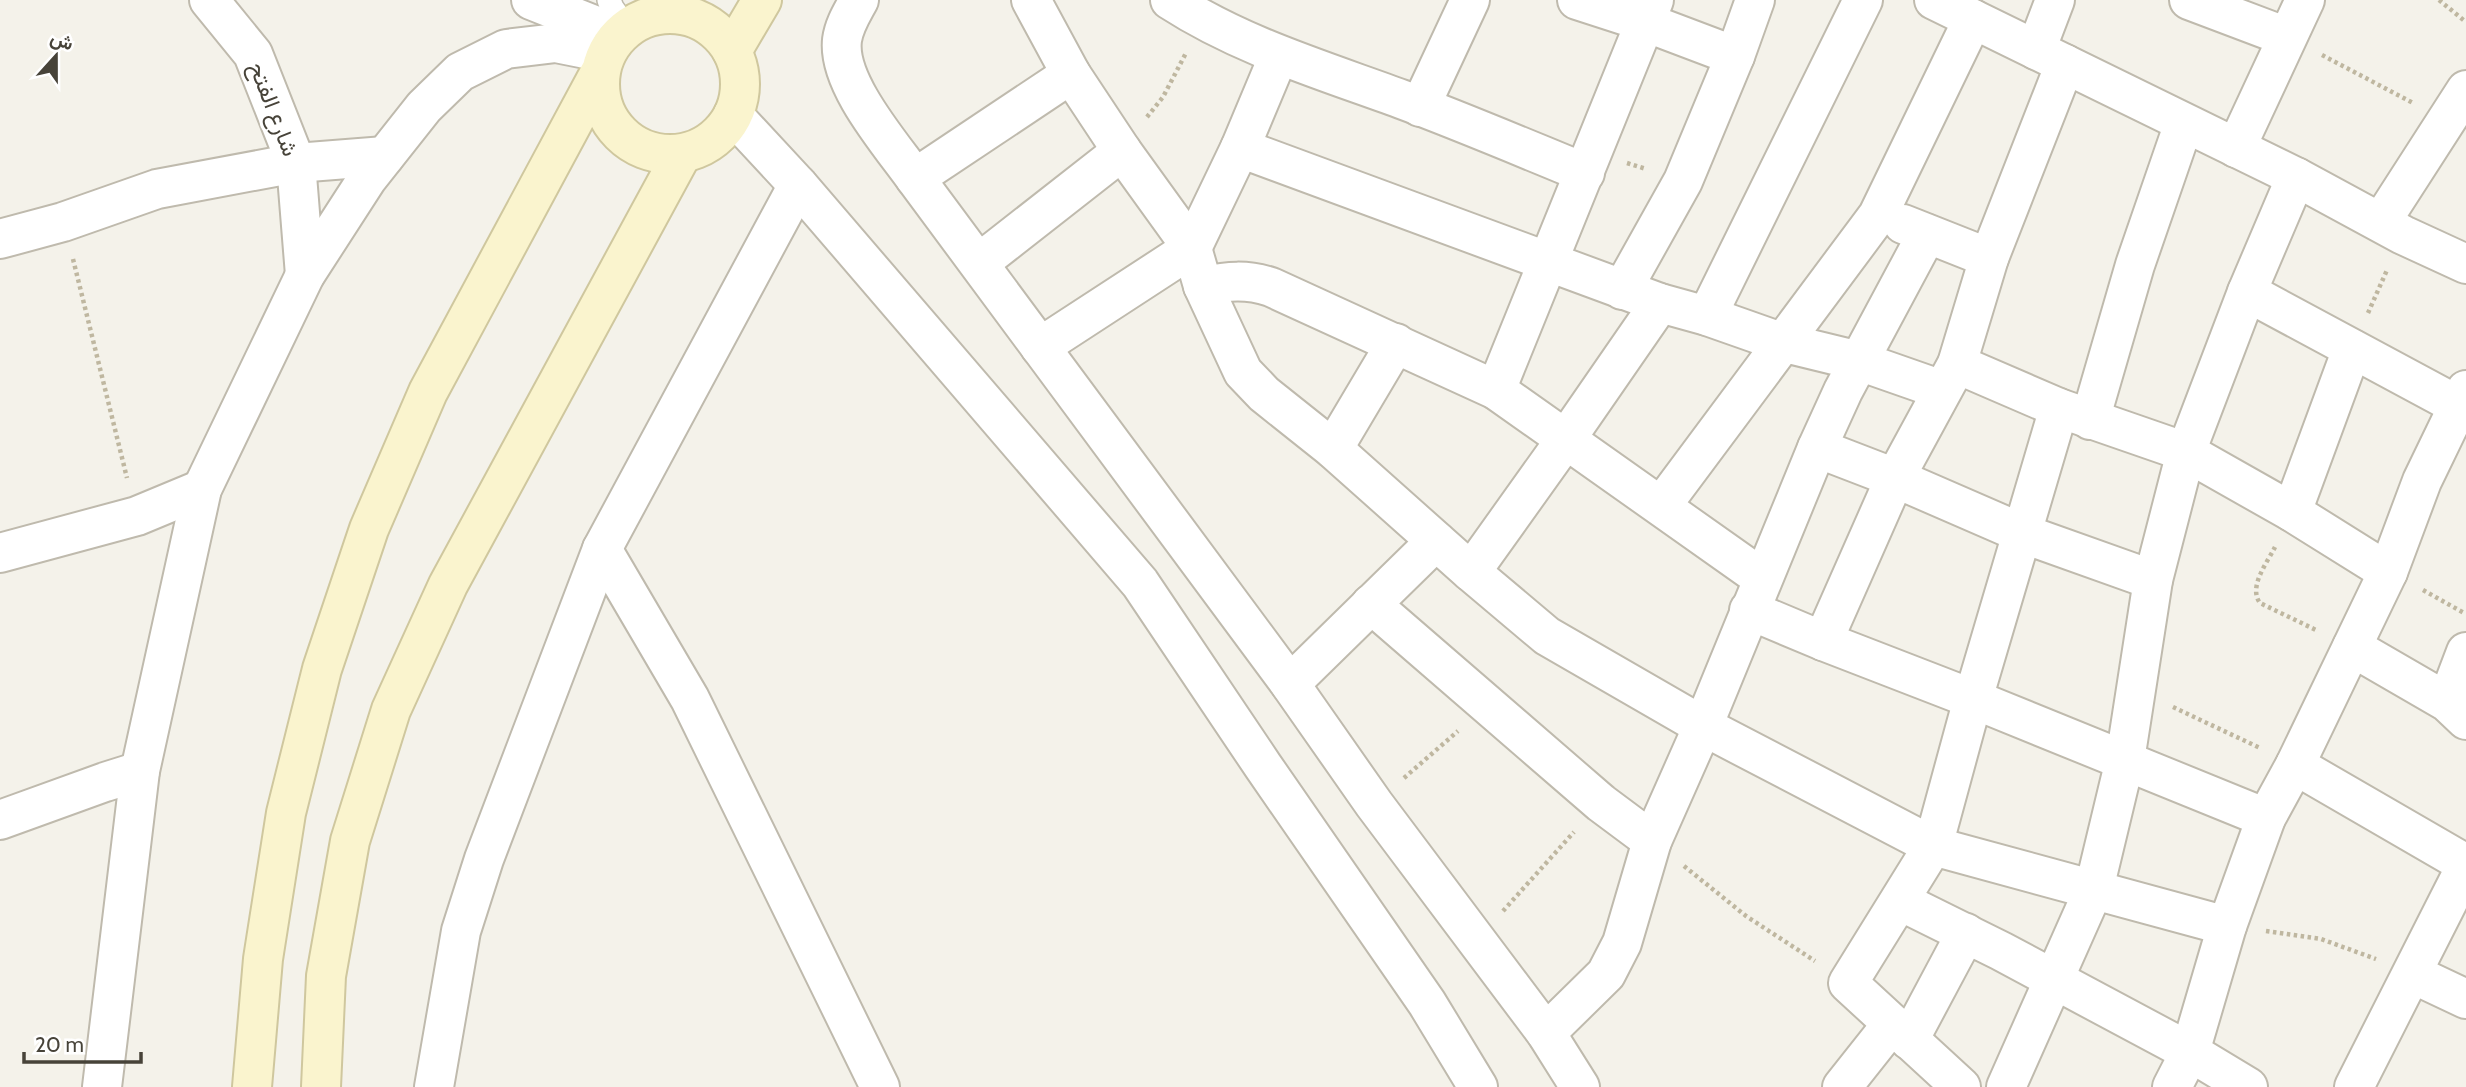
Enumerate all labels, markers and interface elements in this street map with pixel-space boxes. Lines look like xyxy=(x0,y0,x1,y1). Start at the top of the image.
north arrow xyxy=(21,21,91,91)
text: ش xyxy=(47,26,77,55)
street label: شارع الفتح xyxy=(241,58,305,161)
scale bar xyxy=(24,1020,142,1064)
text: 20 m xyxy=(35,1032,84,1057)

